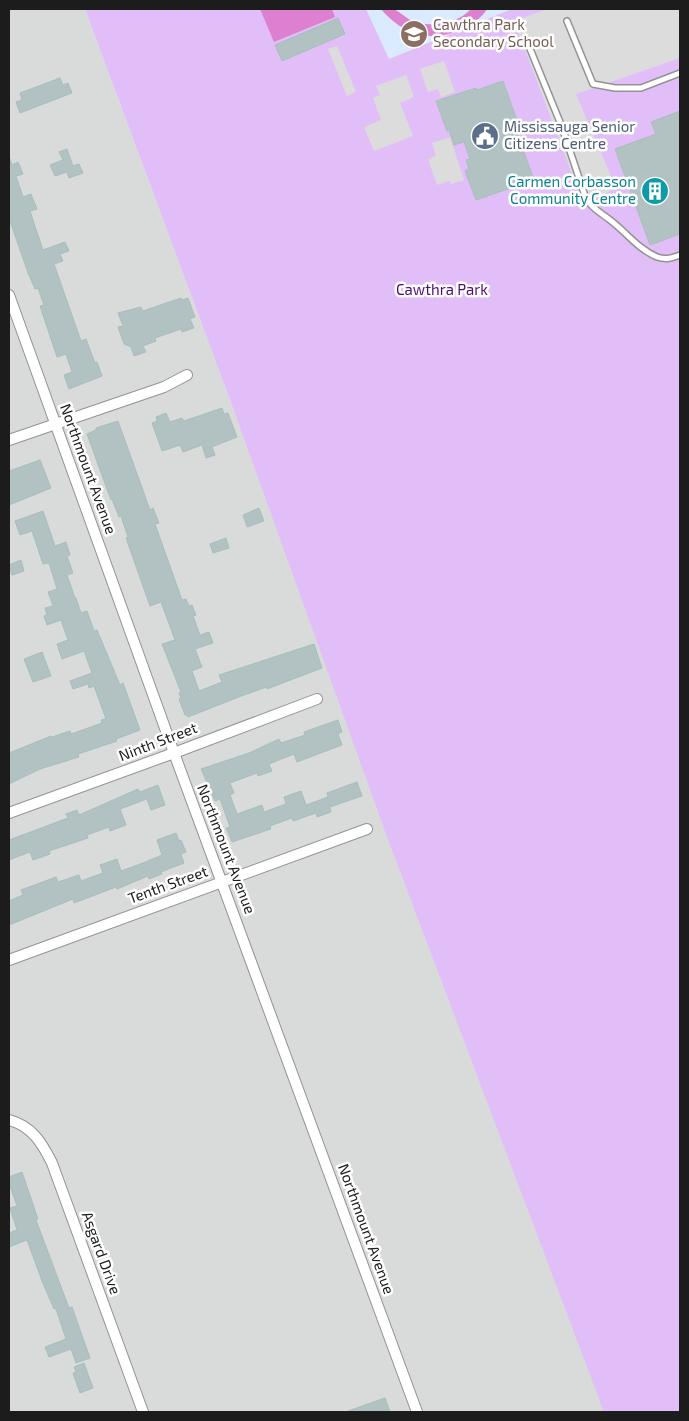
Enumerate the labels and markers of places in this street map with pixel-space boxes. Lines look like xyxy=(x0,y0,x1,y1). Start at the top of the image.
place label: Cawthra Park Secondary School xyxy=(433,15,554,50)
school or university icon: Cawthra Park Secondary School xyxy=(399,19,429,49)
place label: Mississauga Senior Citizens Centre xyxy=(504,117,635,152)
public building icon: Mississauga Senior Citizens Centre xyxy=(470,121,500,151)
place label: Carmen Corbasson Community Centre xyxy=(508,172,636,207)
building icon: Carmen Corbasson Community Centre xyxy=(640,176,670,206)

